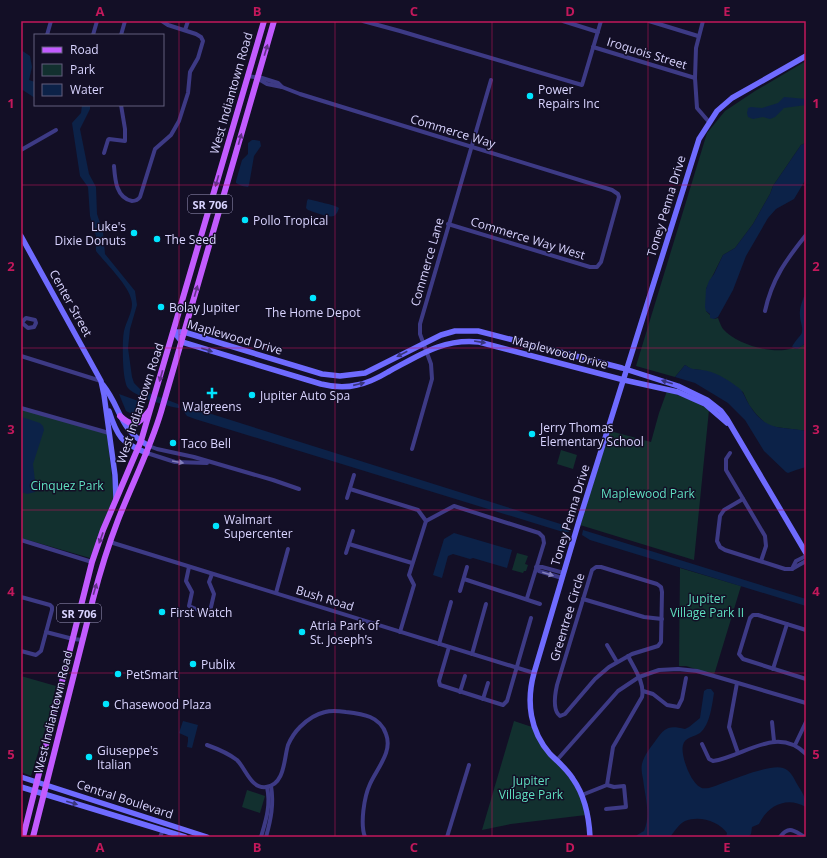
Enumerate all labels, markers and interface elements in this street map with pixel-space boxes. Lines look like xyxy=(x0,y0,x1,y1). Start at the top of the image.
text: A xyxy=(96,2,105,20)
text: B xyxy=(253,2,262,20)
text: C xyxy=(410,2,418,20)
text: D xyxy=(565,2,575,20)
text: E xyxy=(723,2,731,20)
street label: West Indiantown Road xyxy=(205,30,257,156)
street label: Iroquois Street xyxy=(605,33,689,73)
legend xyxy=(34,34,164,106)
text: Road xyxy=(70,41,99,58)
one-way arrow xyxy=(263,43,269,55)
text: Park xyxy=(70,61,96,78)
text: Water xyxy=(70,81,104,98)
place label: Power Repairs Inc xyxy=(538,81,600,112)
marker: Power Repairs Inc xyxy=(525,91,535,101)
text: 1 xyxy=(7,94,15,112)
text: 1 xyxy=(812,94,820,112)
street label: Commerce Way xyxy=(408,110,499,152)
one-way arrow xyxy=(237,133,243,145)
street label: Toney Penna Drive xyxy=(643,153,690,259)
one-way arrow xyxy=(214,175,220,187)
road number: SR 706 xyxy=(188,195,232,213)
place label: Pollo Tropical xyxy=(253,212,328,229)
street label: Commerce Way West xyxy=(469,212,587,264)
marker: Pollo Tropical xyxy=(240,215,250,225)
street label: Commerce Lane xyxy=(406,216,448,308)
place label: Luke's Dixie Donuts xyxy=(54,218,126,249)
marker: Luke's Dixie Donuts xyxy=(129,228,139,238)
place label: The Seed xyxy=(165,231,216,248)
marker: The Seed xyxy=(152,234,162,244)
text: 2 xyxy=(7,257,15,275)
text: 2 xyxy=(812,257,820,275)
street label: Center Street xyxy=(46,266,96,340)
one-way arrow xyxy=(193,285,199,297)
marker: The Home Depot xyxy=(308,293,318,303)
place label: Bolay Jupiter xyxy=(169,299,240,316)
marker: Bolay Jupiter xyxy=(156,302,166,312)
place label: The Home Depot xyxy=(265,304,361,321)
street label: Maplewood Drive xyxy=(185,315,285,359)
street label: Maplewood Drive xyxy=(510,331,610,373)
one-way arrow xyxy=(474,339,486,345)
street label: West Indiantown Road xyxy=(112,340,168,466)
one-way arrow xyxy=(201,347,213,353)
one-way arrow xyxy=(397,351,408,357)
one-way arrow xyxy=(158,371,164,383)
one-way arrow xyxy=(661,379,673,385)
one-way arrow xyxy=(353,381,366,387)
place label: Jupiter Auto Spa xyxy=(259,387,350,404)
marker: Walgreens xyxy=(207,388,217,398)
marker: Jupiter Auto Spa xyxy=(247,390,257,400)
place label: Walgreens xyxy=(183,398,242,415)
place label: Jerry Thomas Elementary School xyxy=(539,419,644,450)
text: 3 xyxy=(7,420,15,438)
text: 3 xyxy=(812,420,820,438)
marker: Jerry Thomas Elementary School xyxy=(527,429,537,439)
place label: Taco Bell xyxy=(181,435,231,452)
marker: Taco Bell xyxy=(168,438,178,448)
one-way arrow xyxy=(172,459,184,465)
street label: Toney Penna Drive xyxy=(547,462,594,568)
park label: Cinquez Park xyxy=(30,477,104,494)
park label: Maplewood Park xyxy=(601,485,696,502)
place label: Walmart Supercenter xyxy=(224,511,293,542)
marker: Walmart Supercenter xyxy=(211,521,221,531)
one-way arrow xyxy=(97,532,103,544)
one-way arrow xyxy=(542,571,554,577)
street label: Greentree Circle xyxy=(546,571,589,663)
street label: Bush Road xyxy=(294,581,356,615)
text: 4 xyxy=(7,582,15,600)
text: 4 xyxy=(812,582,820,600)
one-way arrow xyxy=(93,583,99,595)
park label: Jupiter Village Park II xyxy=(670,590,744,621)
road number: SR 706 xyxy=(57,604,101,622)
place label: First Watch xyxy=(170,604,232,621)
marker: First Watch xyxy=(157,607,167,617)
place label: Atria Park of St. Joseph’s xyxy=(310,617,380,648)
marker: Atria Park of St. Joseph’s xyxy=(297,627,307,637)
street label: West Indiantown Road xyxy=(30,649,76,775)
place label: Publix xyxy=(201,656,236,673)
marker: Publix xyxy=(188,659,198,669)
place label: PetSmart xyxy=(126,666,178,683)
marker: PetSmart xyxy=(113,669,123,679)
place label: Chasewood Plaza xyxy=(114,696,211,713)
marker: Chasewood Plaza xyxy=(101,699,111,709)
place label: Giuseppe's Italian xyxy=(97,742,159,773)
text: 5 xyxy=(7,745,15,763)
text: 5 xyxy=(812,745,820,763)
marker: Giuseppe's Italian xyxy=(84,752,94,762)
park label: Jupiter Village Park xyxy=(499,772,564,803)
street label: Central Boulevard xyxy=(75,775,175,823)
one-way arrow xyxy=(66,800,78,806)
text: A xyxy=(96,838,105,856)
text: B xyxy=(253,838,262,856)
text: C xyxy=(410,838,418,856)
text: D xyxy=(565,838,575,856)
text: E xyxy=(723,838,731,856)

